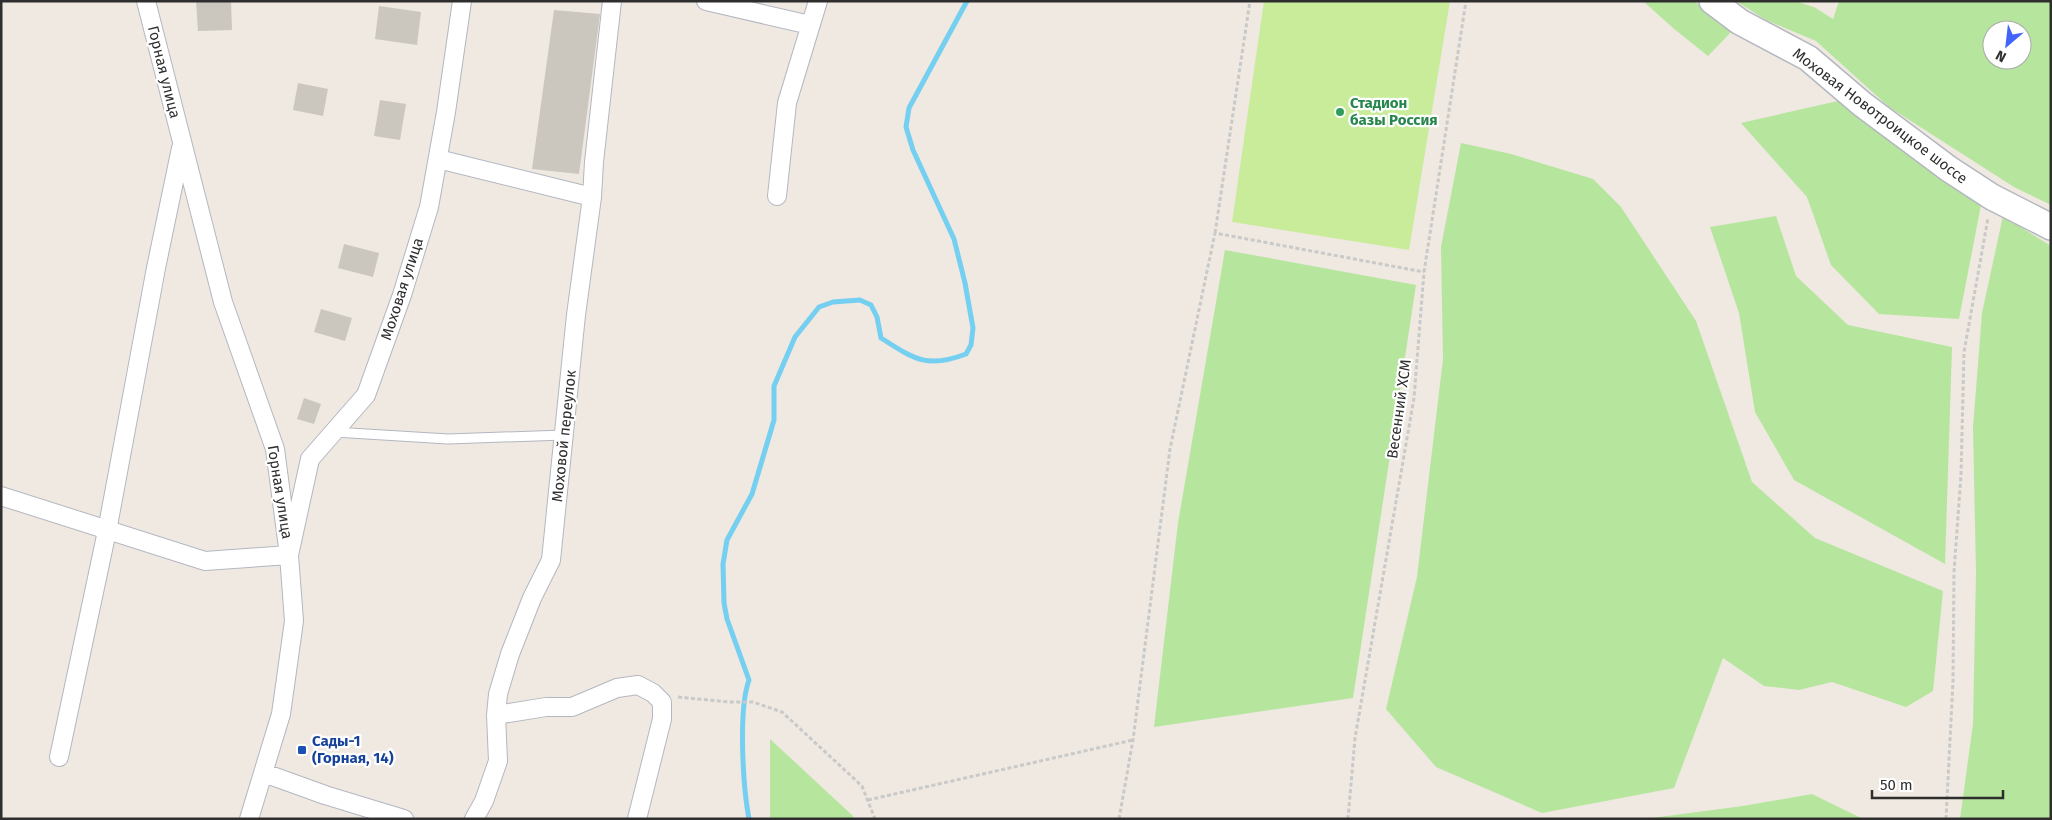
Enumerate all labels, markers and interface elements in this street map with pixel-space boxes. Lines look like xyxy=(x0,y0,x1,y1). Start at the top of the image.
north arrow xyxy=(1982,20,2032,70)
street label: Горная улица xyxy=(144,24,184,120)
street label: Моховая Новотроицкое шоссе xyxy=(1789,44,1971,188)
text: N xyxy=(1993,46,2009,66)
place label: Стадион базы Россия xyxy=(1350,94,1438,129)
marker: Стадион базы Россия xyxy=(1334,106,1346,118)
street label: Моховая улица xyxy=(377,235,427,343)
street label: Весенний ХСМ xyxy=(1383,358,1415,460)
street label: Моховой переулок xyxy=(548,369,580,503)
street label: Горная улица xyxy=(264,444,296,540)
place label: Сады-1 (Горная, 14) xyxy=(312,732,394,767)
marker: Сады-1 (Горная, 14) xyxy=(296,744,308,756)
scale bar xyxy=(1872,768,2003,800)
text: 50 m xyxy=(1880,776,1913,794)

